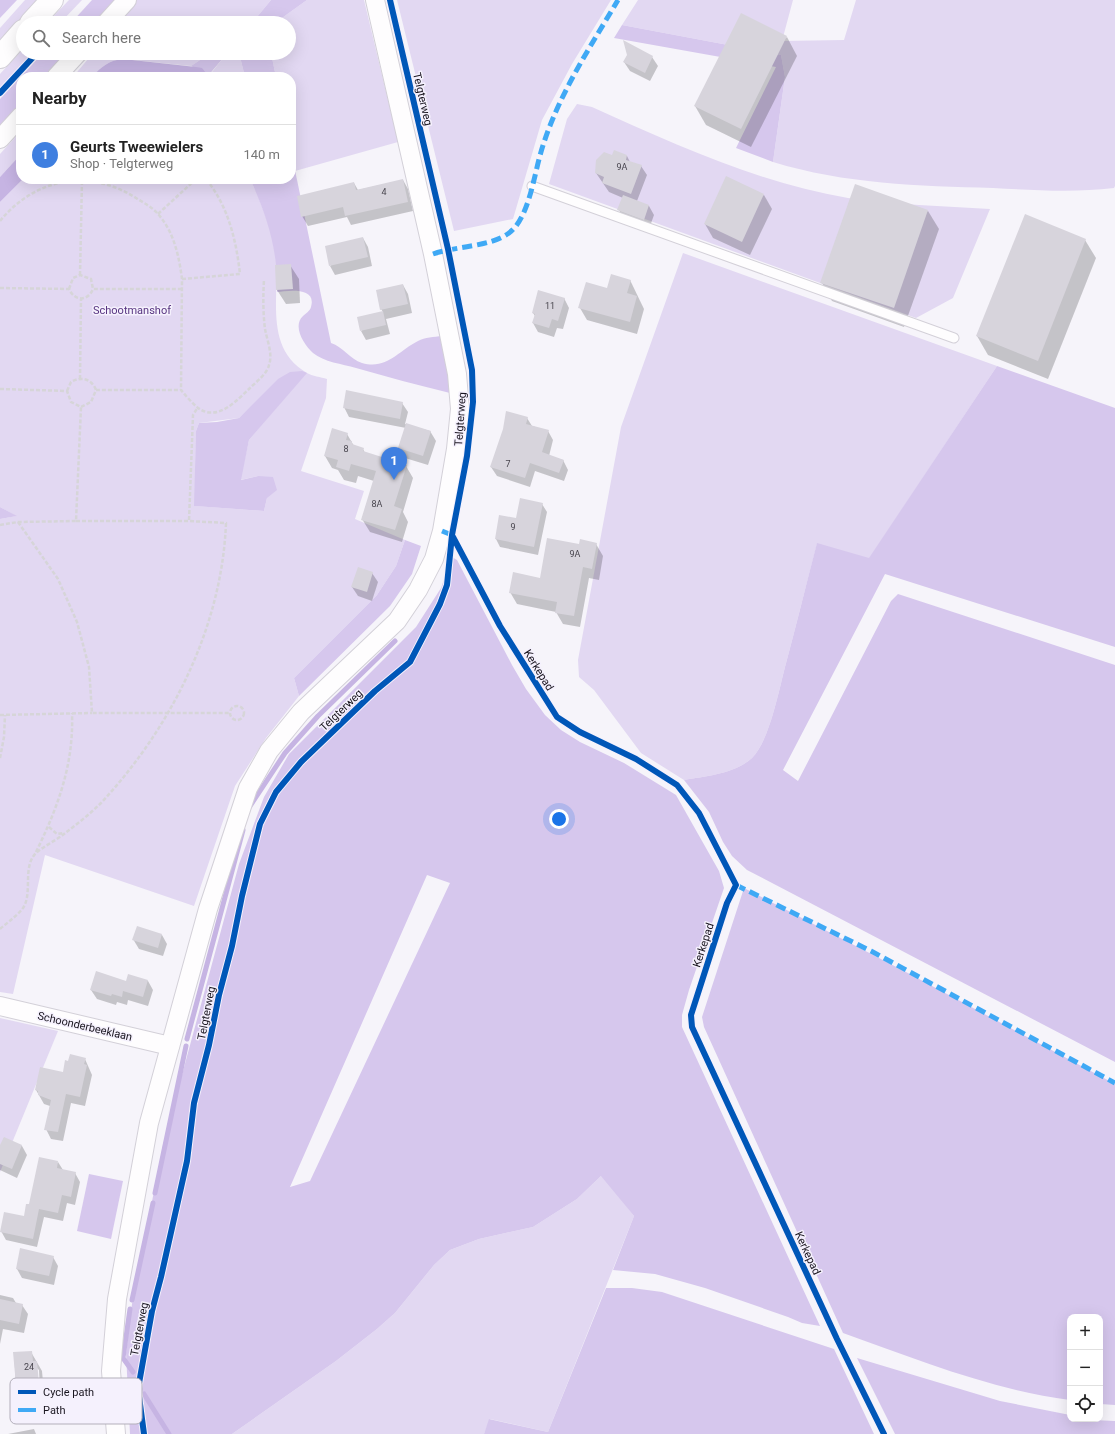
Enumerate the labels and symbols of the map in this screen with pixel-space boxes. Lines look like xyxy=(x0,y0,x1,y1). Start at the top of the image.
street label: Telgterweg xyxy=(410,71,435,127)
house number: 9A xyxy=(617,162,628,172)
house number: 4 xyxy=(381,187,387,197)
house number: 11 xyxy=(545,301,555,311)
park label: Schootmanshof xyxy=(93,304,171,317)
street label: Telgterweg xyxy=(452,392,469,447)
house number: 8 xyxy=(343,444,349,454)
pin: 1 xyxy=(381,447,407,480)
house number: 7 xyxy=(505,459,511,469)
house number: 8A xyxy=(372,499,383,509)
house number: 9 xyxy=(510,522,516,532)
house number: 9A xyxy=(570,549,581,559)
street label: Kerkepad xyxy=(521,647,556,693)
street label: Telgterweg xyxy=(317,687,365,734)
your location xyxy=(549,809,569,829)
street label: Kerkepad xyxy=(690,921,717,969)
street label: Telgterweg xyxy=(195,985,218,1041)
street label: Schoonderbeeklaan xyxy=(36,1009,134,1044)
street label: Kerkepad xyxy=(792,1230,823,1277)
street label: Telgterweg xyxy=(128,1301,151,1357)
house number: 24 xyxy=(24,1362,34,1372)
legend xyxy=(10,1378,142,1424)
text: Cycle path xyxy=(43,1386,94,1399)
text: Path xyxy=(43,1404,66,1417)

